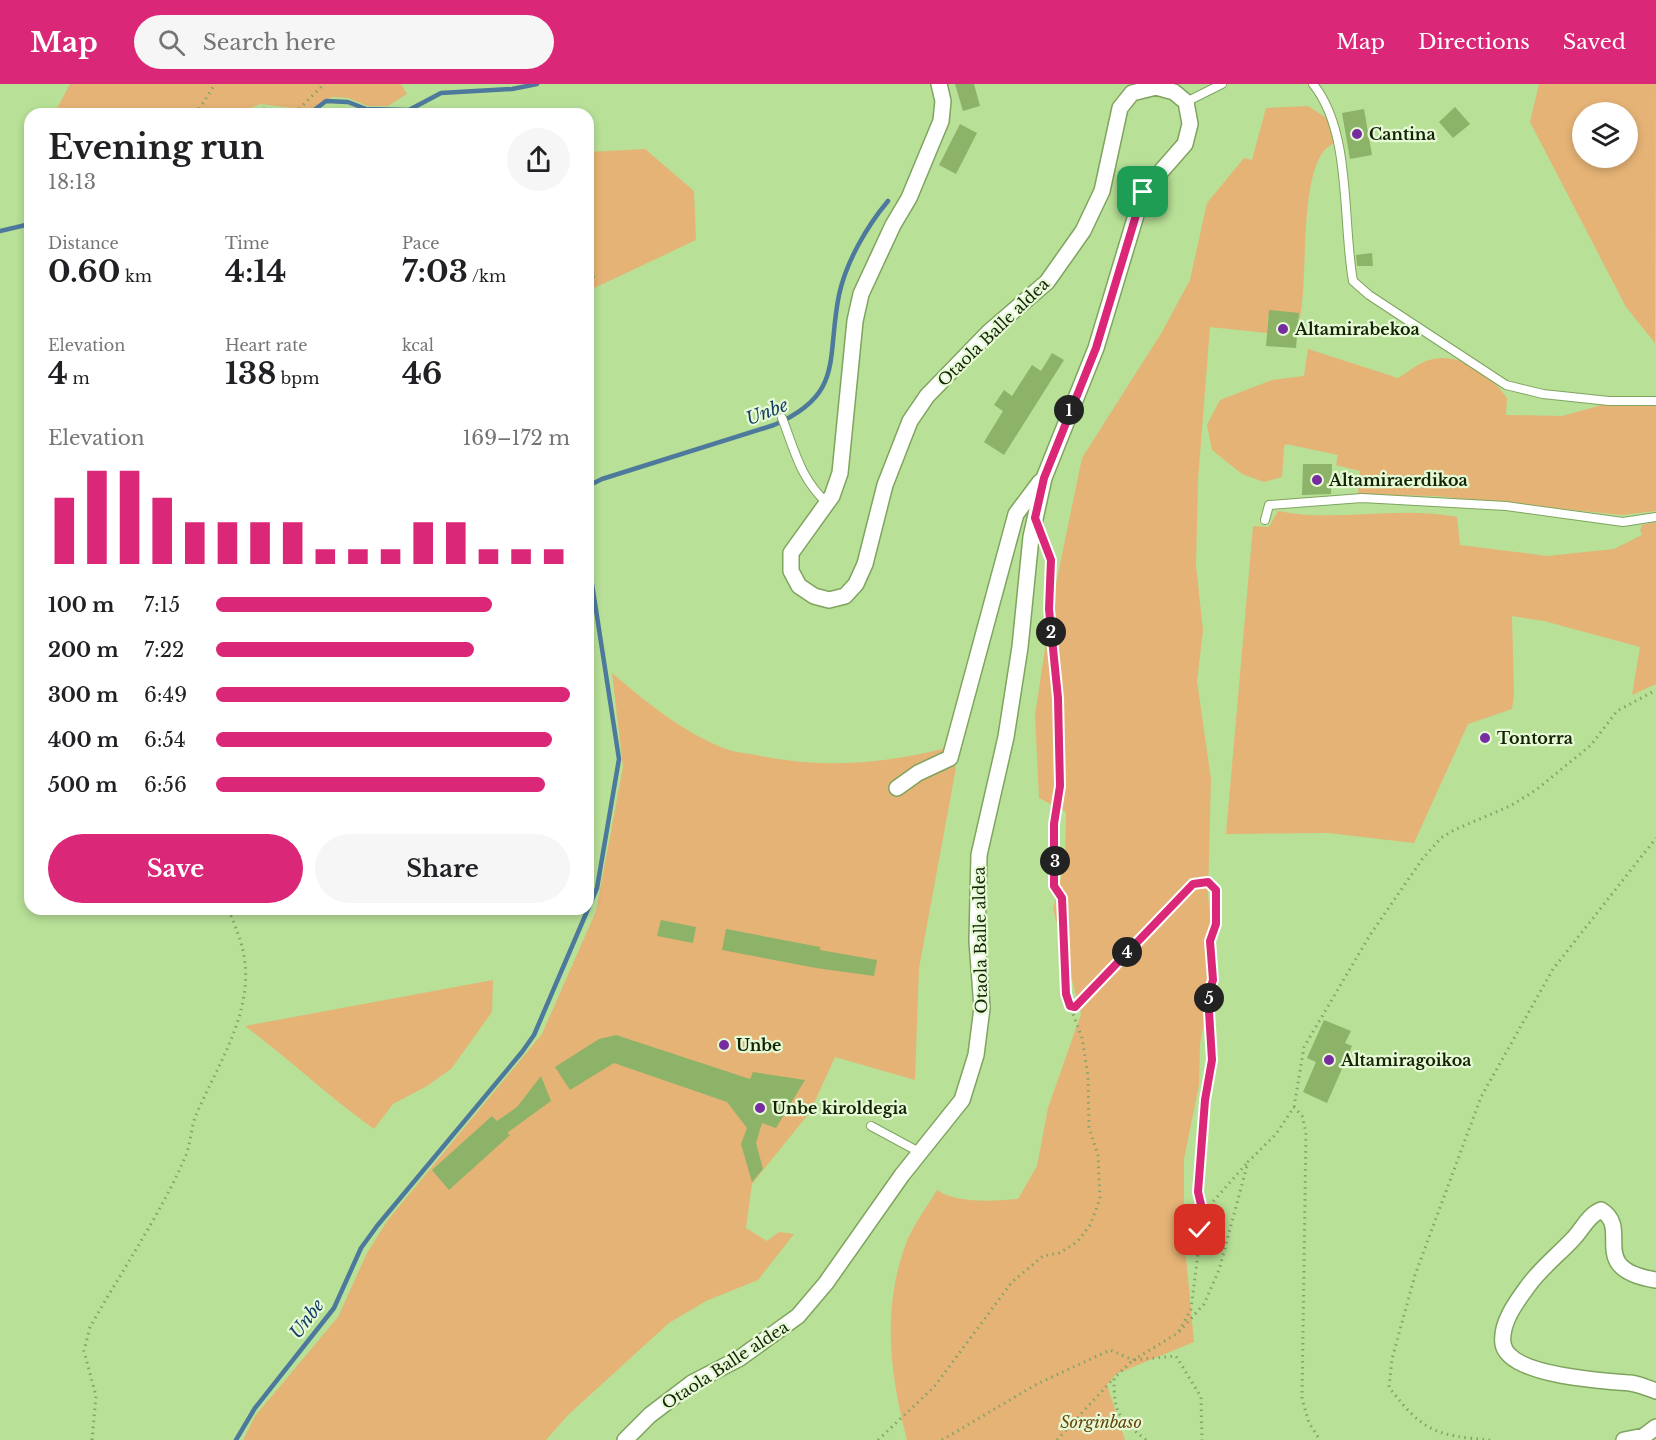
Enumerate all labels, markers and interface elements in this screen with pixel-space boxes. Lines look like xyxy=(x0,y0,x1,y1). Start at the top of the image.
search box xyxy=(134,15,554,69)
text: Map xyxy=(30,25,98,60)
icon: search xyxy=(155,26,188,59)
text: Search here xyxy=(203,29,336,56)
text: Map xyxy=(1336,29,1385,55)
text: Directions xyxy=(1418,29,1530,55)
text: Saved xyxy=(1563,29,1626,55)
map controls xyxy=(1572,102,1638,168)
button: layers xyxy=(1572,102,1638,168)
place label: Cantina xyxy=(1369,124,1436,144)
text: Evening run xyxy=(48,127,264,168)
marker: Cantina xyxy=(1350,127,1364,141)
button: share xyxy=(507,128,570,191)
pin xyxy=(1117,166,1168,217)
text: 18:13 xyxy=(48,170,96,194)
icon: arrive xyxy=(1126,175,1159,208)
text: Distance xyxy=(48,233,119,253)
text: Time xyxy=(225,233,269,253)
text: Pace xyxy=(402,233,439,253)
text: 0.60 xyxy=(48,253,120,290)
text: 4:14 xyxy=(225,253,286,290)
text: 7:03 xyxy=(402,253,468,290)
text: km xyxy=(120,266,152,286)
text: /km xyxy=(468,266,506,286)
street label: Otaola Balle aldea xyxy=(933,274,1053,390)
place label: Altamirabekoa xyxy=(1294,319,1420,339)
marker: Altamirabekoa xyxy=(1276,322,1290,336)
text: Elevation xyxy=(48,335,125,355)
text: Heart rate xyxy=(225,335,307,355)
text: kcal xyxy=(402,335,434,355)
text: 4 xyxy=(48,355,68,392)
text: 138 xyxy=(225,355,276,392)
text: 46 xyxy=(402,355,442,392)
text: m xyxy=(68,368,90,388)
text: bpm xyxy=(276,368,319,388)
water label: Unbe xyxy=(743,394,791,430)
pin: 1 xyxy=(1054,395,1084,425)
text: 1 xyxy=(1066,400,1072,420)
text: Elevation xyxy=(48,426,145,450)
text: 169–172 m xyxy=(462,426,570,450)
place label: Altamiraerdikoa xyxy=(1328,470,1468,490)
marker: Altamiraerdikoa xyxy=(1310,473,1324,487)
text: 100 m xyxy=(48,593,114,617)
text: 7:15 xyxy=(144,593,180,617)
pin: 2 xyxy=(1036,617,1066,647)
text: 2 xyxy=(1046,622,1056,642)
text: 200 m xyxy=(48,638,119,662)
text: 7:22 xyxy=(144,638,184,662)
text: 300 m xyxy=(48,683,118,707)
text: 6:49 xyxy=(144,683,187,707)
text: 400 m xyxy=(48,728,119,752)
text: 6:54 xyxy=(144,728,186,752)
place label: Tontorra xyxy=(1497,728,1573,748)
marker: Tontorra xyxy=(1478,731,1492,745)
text: 500 m xyxy=(48,773,118,797)
text: 6:56 xyxy=(144,773,187,797)
button: Save xyxy=(48,834,303,903)
button: Share xyxy=(315,834,570,903)
pin: 3 xyxy=(1040,846,1070,876)
text: 3 xyxy=(1050,851,1060,871)
street label: Otaola Balle aldea xyxy=(969,866,991,1014)
pin: 4 xyxy=(1112,937,1142,967)
text: 4 xyxy=(1122,942,1132,962)
pin: 5 xyxy=(1194,983,1224,1013)
text: 5 xyxy=(1204,988,1214,1008)
place label: Unbe xyxy=(736,1035,781,1055)
marker: Unbe xyxy=(717,1038,731,1052)
place label: Altamiragoikoa xyxy=(1340,1050,1472,1070)
marker: Altamiragoikoa xyxy=(1322,1053,1336,1067)
place label: Unbe kiroldegia xyxy=(772,1098,907,1118)
marker: Unbe kiroldegia xyxy=(753,1101,767,1115)
pin xyxy=(1174,1204,1225,1255)
icon: check xyxy=(1183,1213,1216,1246)
water label: Unbe xyxy=(285,1295,329,1343)
street label: Otaola Balle aldea xyxy=(658,1316,792,1413)
park label: Sorginbaso xyxy=(1060,1412,1142,1432)

